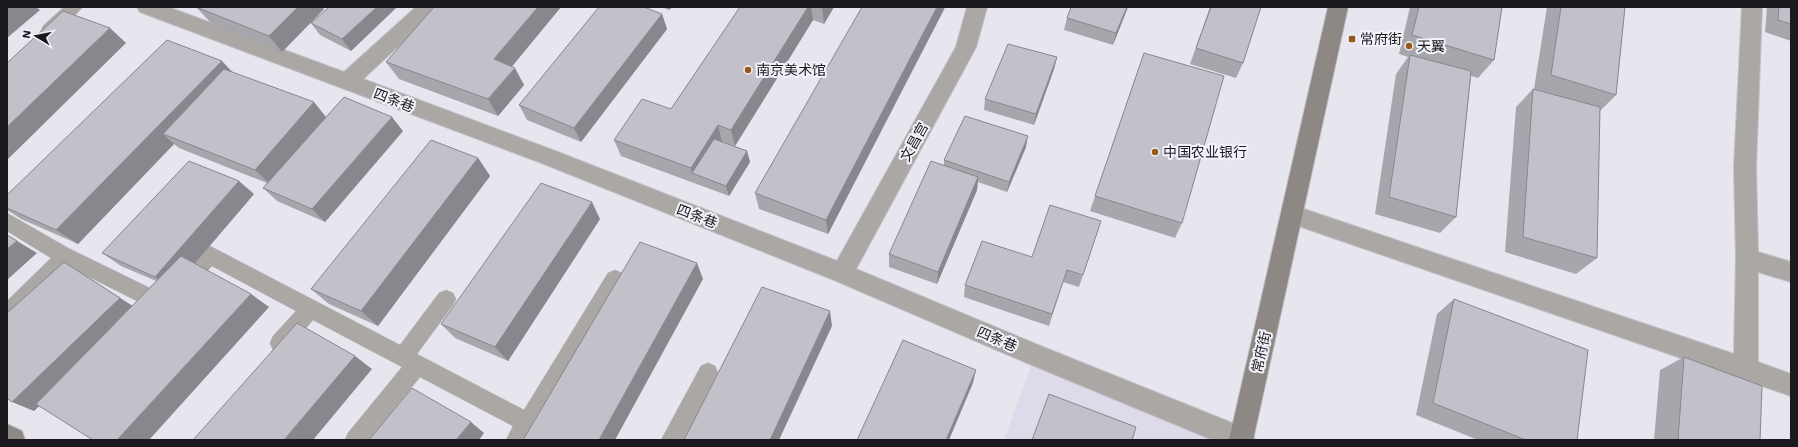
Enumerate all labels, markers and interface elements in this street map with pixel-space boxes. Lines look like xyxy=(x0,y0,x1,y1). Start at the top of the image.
north arrow xyxy=(16,16,56,56)
text: N xyxy=(20,29,34,39)
place label: 常府街 xyxy=(1360,31,1402,47)
marker: 常府街 xyxy=(1347,34,1357,44)
place label: 天翼 xyxy=(1417,38,1445,54)
marker: 天翼 xyxy=(1404,41,1414,51)
place label: 南京美术馆 xyxy=(756,62,826,78)
marker: 南京美术馆 xyxy=(743,65,753,75)
street label: 四条巷 xyxy=(372,85,416,115)
street label: 文昌宫 xyxy=(897,120,931,164)
place label: 中国农业银行 xyxy=(1163,144,1247,160)
marker: 中国农业银行 xyxy=(1150,147,1160,157)
street label: 四条巷 xyxy=(675,201,719,231)
street label: 四条巷 xyxy=(975,323,1019,355)
street label: 常府街 xyxy=(1248,330,1274,374)

